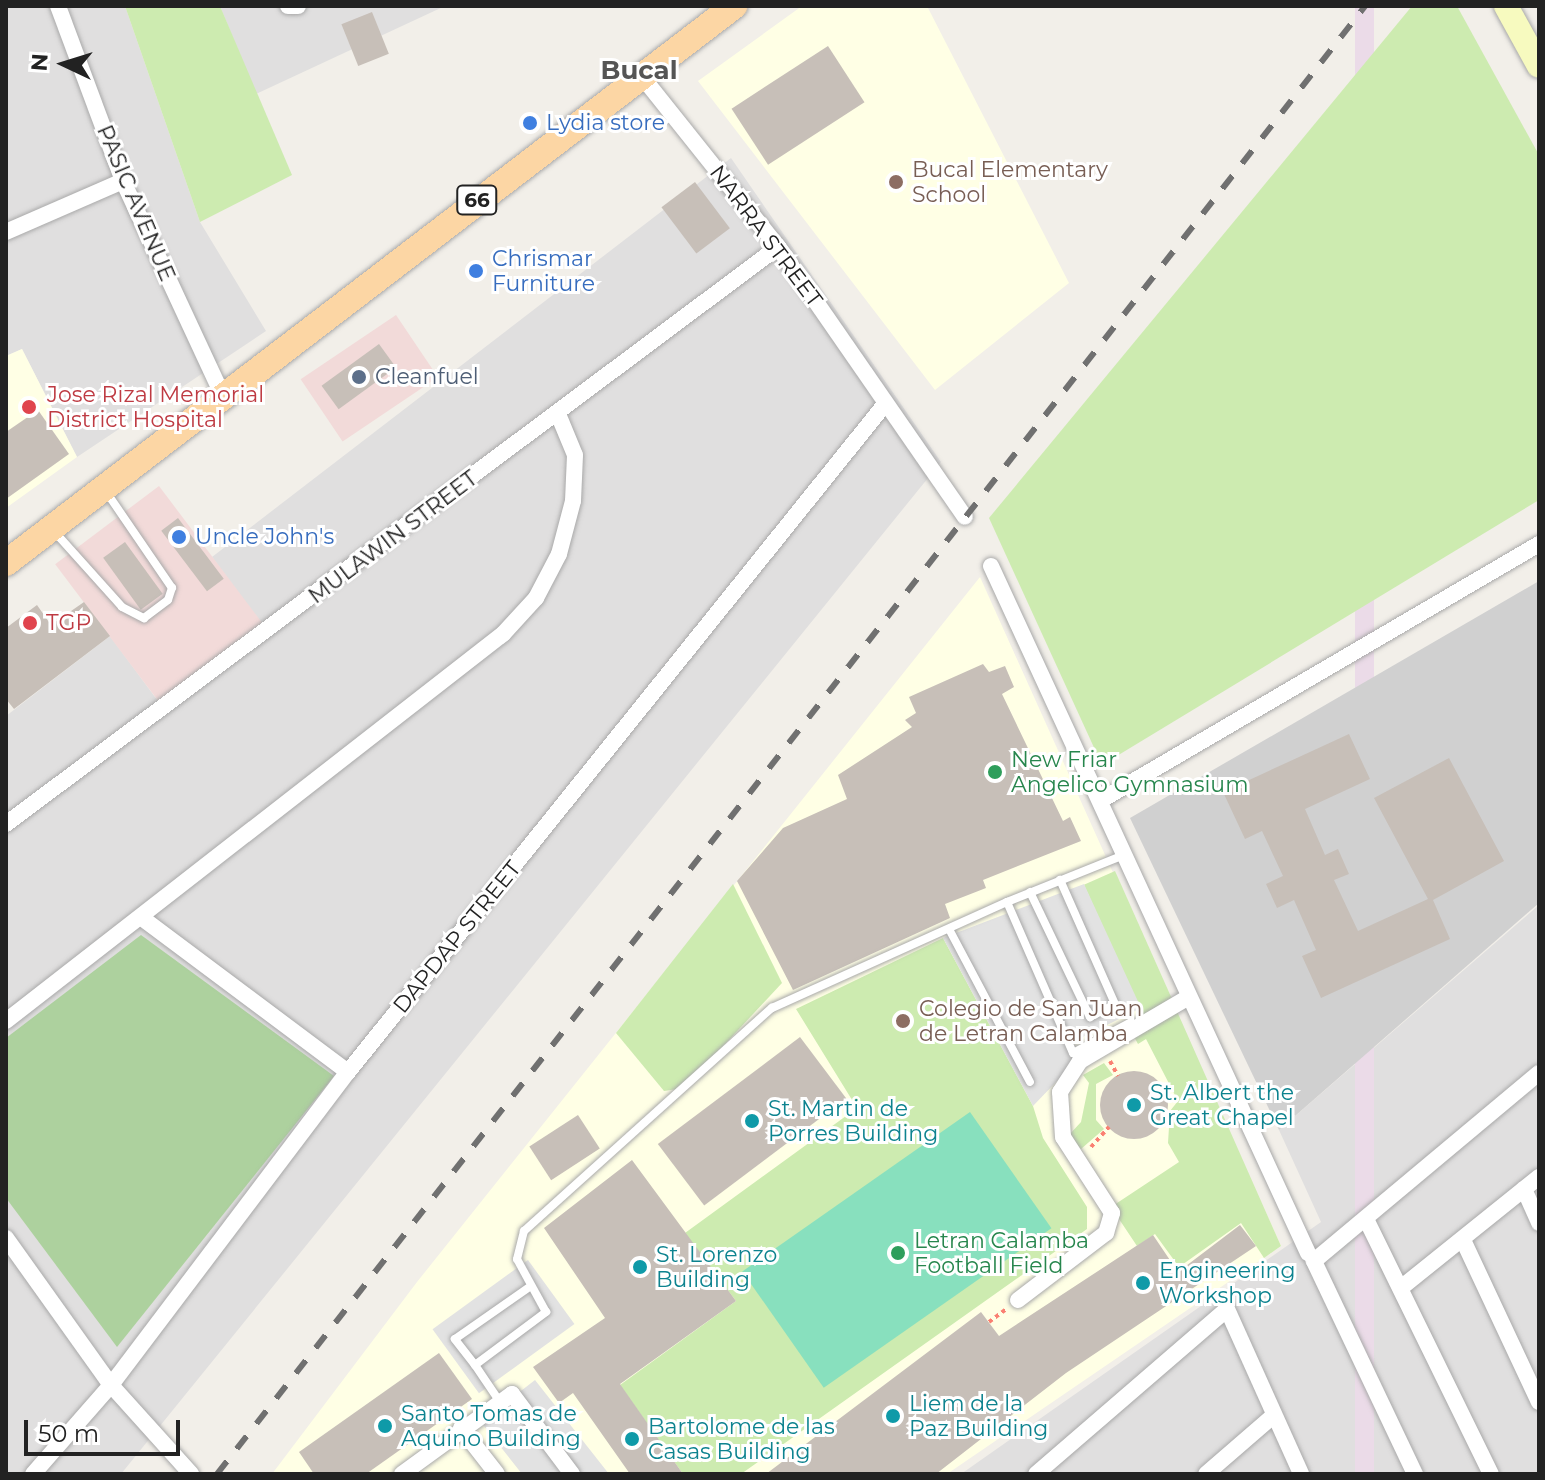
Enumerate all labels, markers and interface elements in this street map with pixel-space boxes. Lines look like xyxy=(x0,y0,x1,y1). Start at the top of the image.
north arrow xyxy=(24,24,104,104)
text: N xyxy=(25,52,54,72)
district label: Bucal xyxy=(601,55,677,87)
place label: Lydia store xyxy=(546,110,665,136)
marker: Lydia store xyxy=(521,114,539,132)
street label: PASIC AVENUE xyxy=(91,121,181,285)
place label: Bucal Elementary School xyxy=(912,156,1108,208)
street label: NARRA STREET xyxy=(704,160,828,312)
marker: Bucal Elementary School xyxy=(887,173,905,191)
road number: 66 xyxy=(455,184,499,216)
place label: Chrismar Furniture xyxy=(492,245,595,296)
marker: Chrismar Furniture xyxy=(467,262,485,280)
place label: Cleanfuel xyxy=(375,364,479,390)
marker: Cleanfuel xyxy=(350,368,368,386)
place label: Jose Rizal Memorial District Hospital xyxy=(47,381,264,432)
marker: Jose Rizal Memorial District Hospital xyxy=(18,396,40,418)
street label: MULAWIN STREET xyxy=(303,465,483,609)
place label: Uncle John's xyxy=(195,524,334,550)
marker: Uncle John's xyxy=(170,528,188,546)
place label: TGP xyxy=(46,610,91,636)
marker: TGP xyxy=(21,614,39,632)
place label: New Friar Angelico Gymnasium xyxy=(1011,746,1248,798)
marker: New Friar Angelico Gymnasium xyxy=(986,763,1004,781)
street label: DAPDAP STREET xyxy=(387,855,527,1019)
place label: Colegio de San Juan de Letran Calamba xyxy=(919,995,1142,1046)
marker: Colegio de San Juan de Letran Calamba xyxy=(894,1012,912,1030)
place label: St. Albert the Great Chapel xyxy=(1150,1079,1294,1130)
place label: St. Martin de Porres Building xyxy=(768,1095,938,1146)
marker: St. Albert the Great Chapel xyxy=(1125,1096,1143,1114)
marker: St. Martin de Porres Building xyxy=(743,1112,761,1130)
place label: Letran Calamba Football Field xyxy=(914,1227,1089,1278)
place label: St. Lorenzo Building xyxy=(656,1241,777,1292)
marker: Letran Calamba Football Field xyxy=(889,1244,907,1262)
place label: Engineering Workshop xyxy=(1159,1257,1296,1308)
marker: St. Lorenzo Building xyxy=(631,1258,649,1276)
marker: Engineering Workshop xyxy=(1134,1274,1152,1292)
place label: Liem de la Paz Building xyxy=(909,1390,1048,1442)
place label: Santo Tomas de Aquino Building xyxy=(401,1400,581,1452)
scale bar xyxy=(28,1404,184,1454)
marker: Liem de la Paz Building xyxy=(884,1407,902,1425)
place label: Bartolome de las Casas Building xyxy=(648,1413,835,1464)
marker: Santo Tomas de Aquino Building xyxy=(376,1417,394,1435)
text: 50 m xyxy=(38,1419,99,1448)
marker: Bartolome de las Casas Building xyxy=(623,1430,641,1448)

